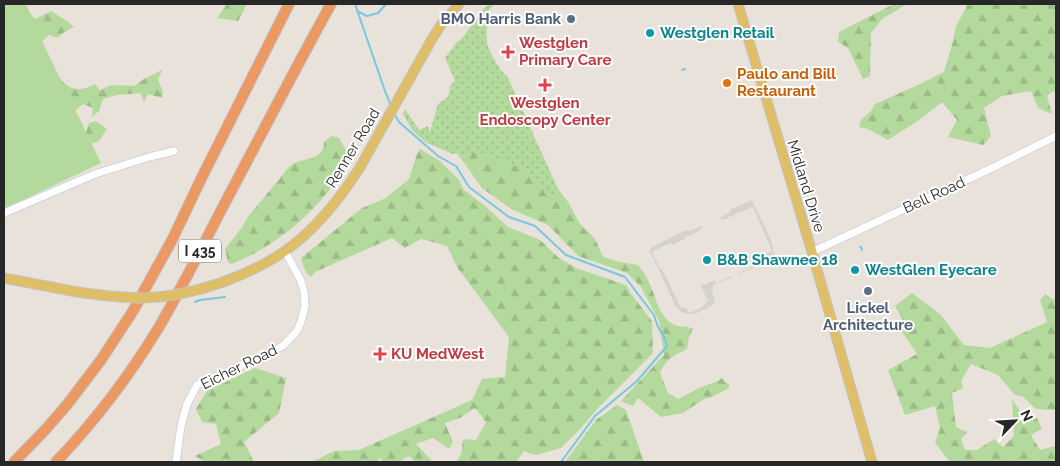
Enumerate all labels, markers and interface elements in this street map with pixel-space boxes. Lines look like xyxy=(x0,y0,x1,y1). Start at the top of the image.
place label: BMO Harris Bank xyxy=(441,10,562,28)
marker: BMO Harris Bank xyxy=(565,13,577,25)
place label: Westglen Retail xyxy=(660,24,775,42)
marker: Westglen Retail xyxy=(644,27,656,39)
place label: Westglen Primary Care xyxy=(519,34,611,69)
marker: Westglen Primary Care xyxy=(501,45,515,59)
place label: Paulo and Bill Restaurant xyxy=(737,65,836,100)
marker: Paulo and Bill Restaurant xyxy=(721,77,733,89)
marker: Westglen Endoscopy Center xyxy=(538,78,552,92)
place label: Westglen Endoscopy Center xyxy=(479,94,611,129)
street label: Renner Road xyxy=(322,105,384,191)
street label: Midland Drive xyxy=(783,138,829,235)
street label: Bell Road xyxy=(900,173,968,217)
road number: I 435 xyxy=(179,240,221,262)
place label: B&B Shawnee 18 xyxy=(717,251,838,269)
marker: B&B Shawnee 18 xyxy=(701,254,713,266)
place label: WestGlen Eyecare xyxy=(865,261,997,279)
marker: WestGlen Eyecare xyxy=(849,264,861,276)
marker: Lickel Architecture xyxy=(862,285,874,297)
place label: Lickel Architecture xyxy=(823,299,913,334)
street label: Eicher Road xyxy=(198,341,280,393)
place label: KU MedWest xyxy=(391,345,484,363)
marker: KU MedWest xyxy=(373,347,387,361)
north arrow xyxy=(990,396,1040,446)
text: N xyxy=(1017,407,1036,424)

